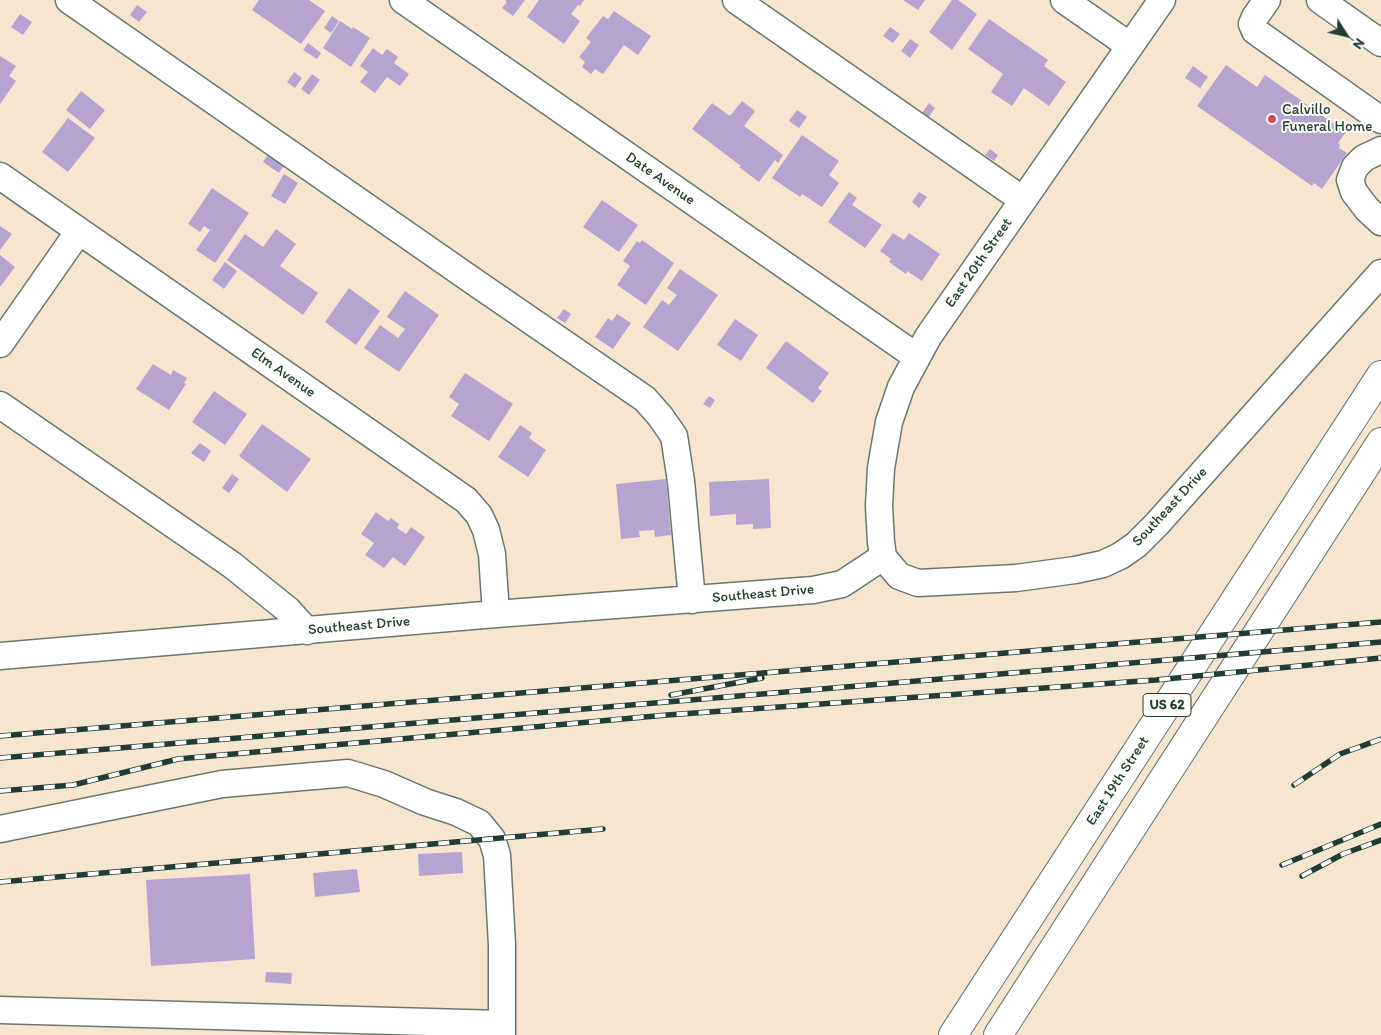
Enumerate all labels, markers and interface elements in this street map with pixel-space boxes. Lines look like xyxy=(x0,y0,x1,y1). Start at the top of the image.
north arrow xyxy=(1321,10,1371,60)
text: N xyxy=(1349,35,1368,53)
place label: Calvillo Funeral Home xyxy=(1282,101,1372,136)
marker: Calvillo Funeral Home xyxy=(1266,113,1278,125)
street label: Date Avenue xyxy=(622,148,698,210)
street label: East 20th Street xyxy=(941,215,1017,311)
street label: Elm Avenue xyxy=(247,344,319,402)
street label: Southeast Drive xyxy=(1129,463,1211,551)
street label: Southeast Drive xyxy=(711,581,815,607)
street label: Southeast Drive xyxy=(307,613,411,639)
road number: US 62 xyxy=(1143,694,1191,716)
street label: East 19th Street xyxy=(1082,733,1154,829)

